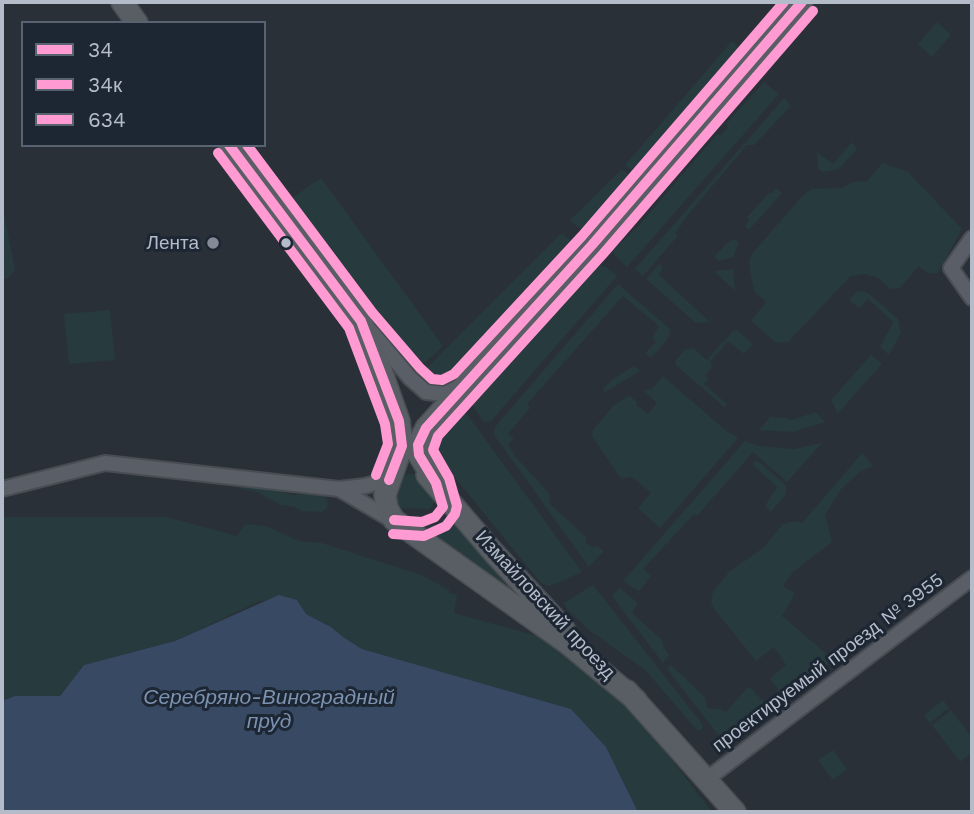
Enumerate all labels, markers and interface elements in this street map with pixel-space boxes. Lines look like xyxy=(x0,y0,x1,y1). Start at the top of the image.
legend xyxy=(21,21,266,147)
text: 34 xyxy=(88,37,113,62)
text: 34к xyxy=(88,72,122,97)
text: 634 xyxy=(88,107,126,132)
place label: Лента xyxy=(146,232,199,254)
marker: Лента xyxy=(205,235,221,251)
unlabelled marker xyxy=(279,236,293,250)
street label: Измайловский проезд xyxy=(470,526,620,684)
street label: проектируемый проезд № 3955 xyxy=(708,569,948,757)
water label: Серебряно-Виноградный пруд xyxy=(143,685,395,735)

